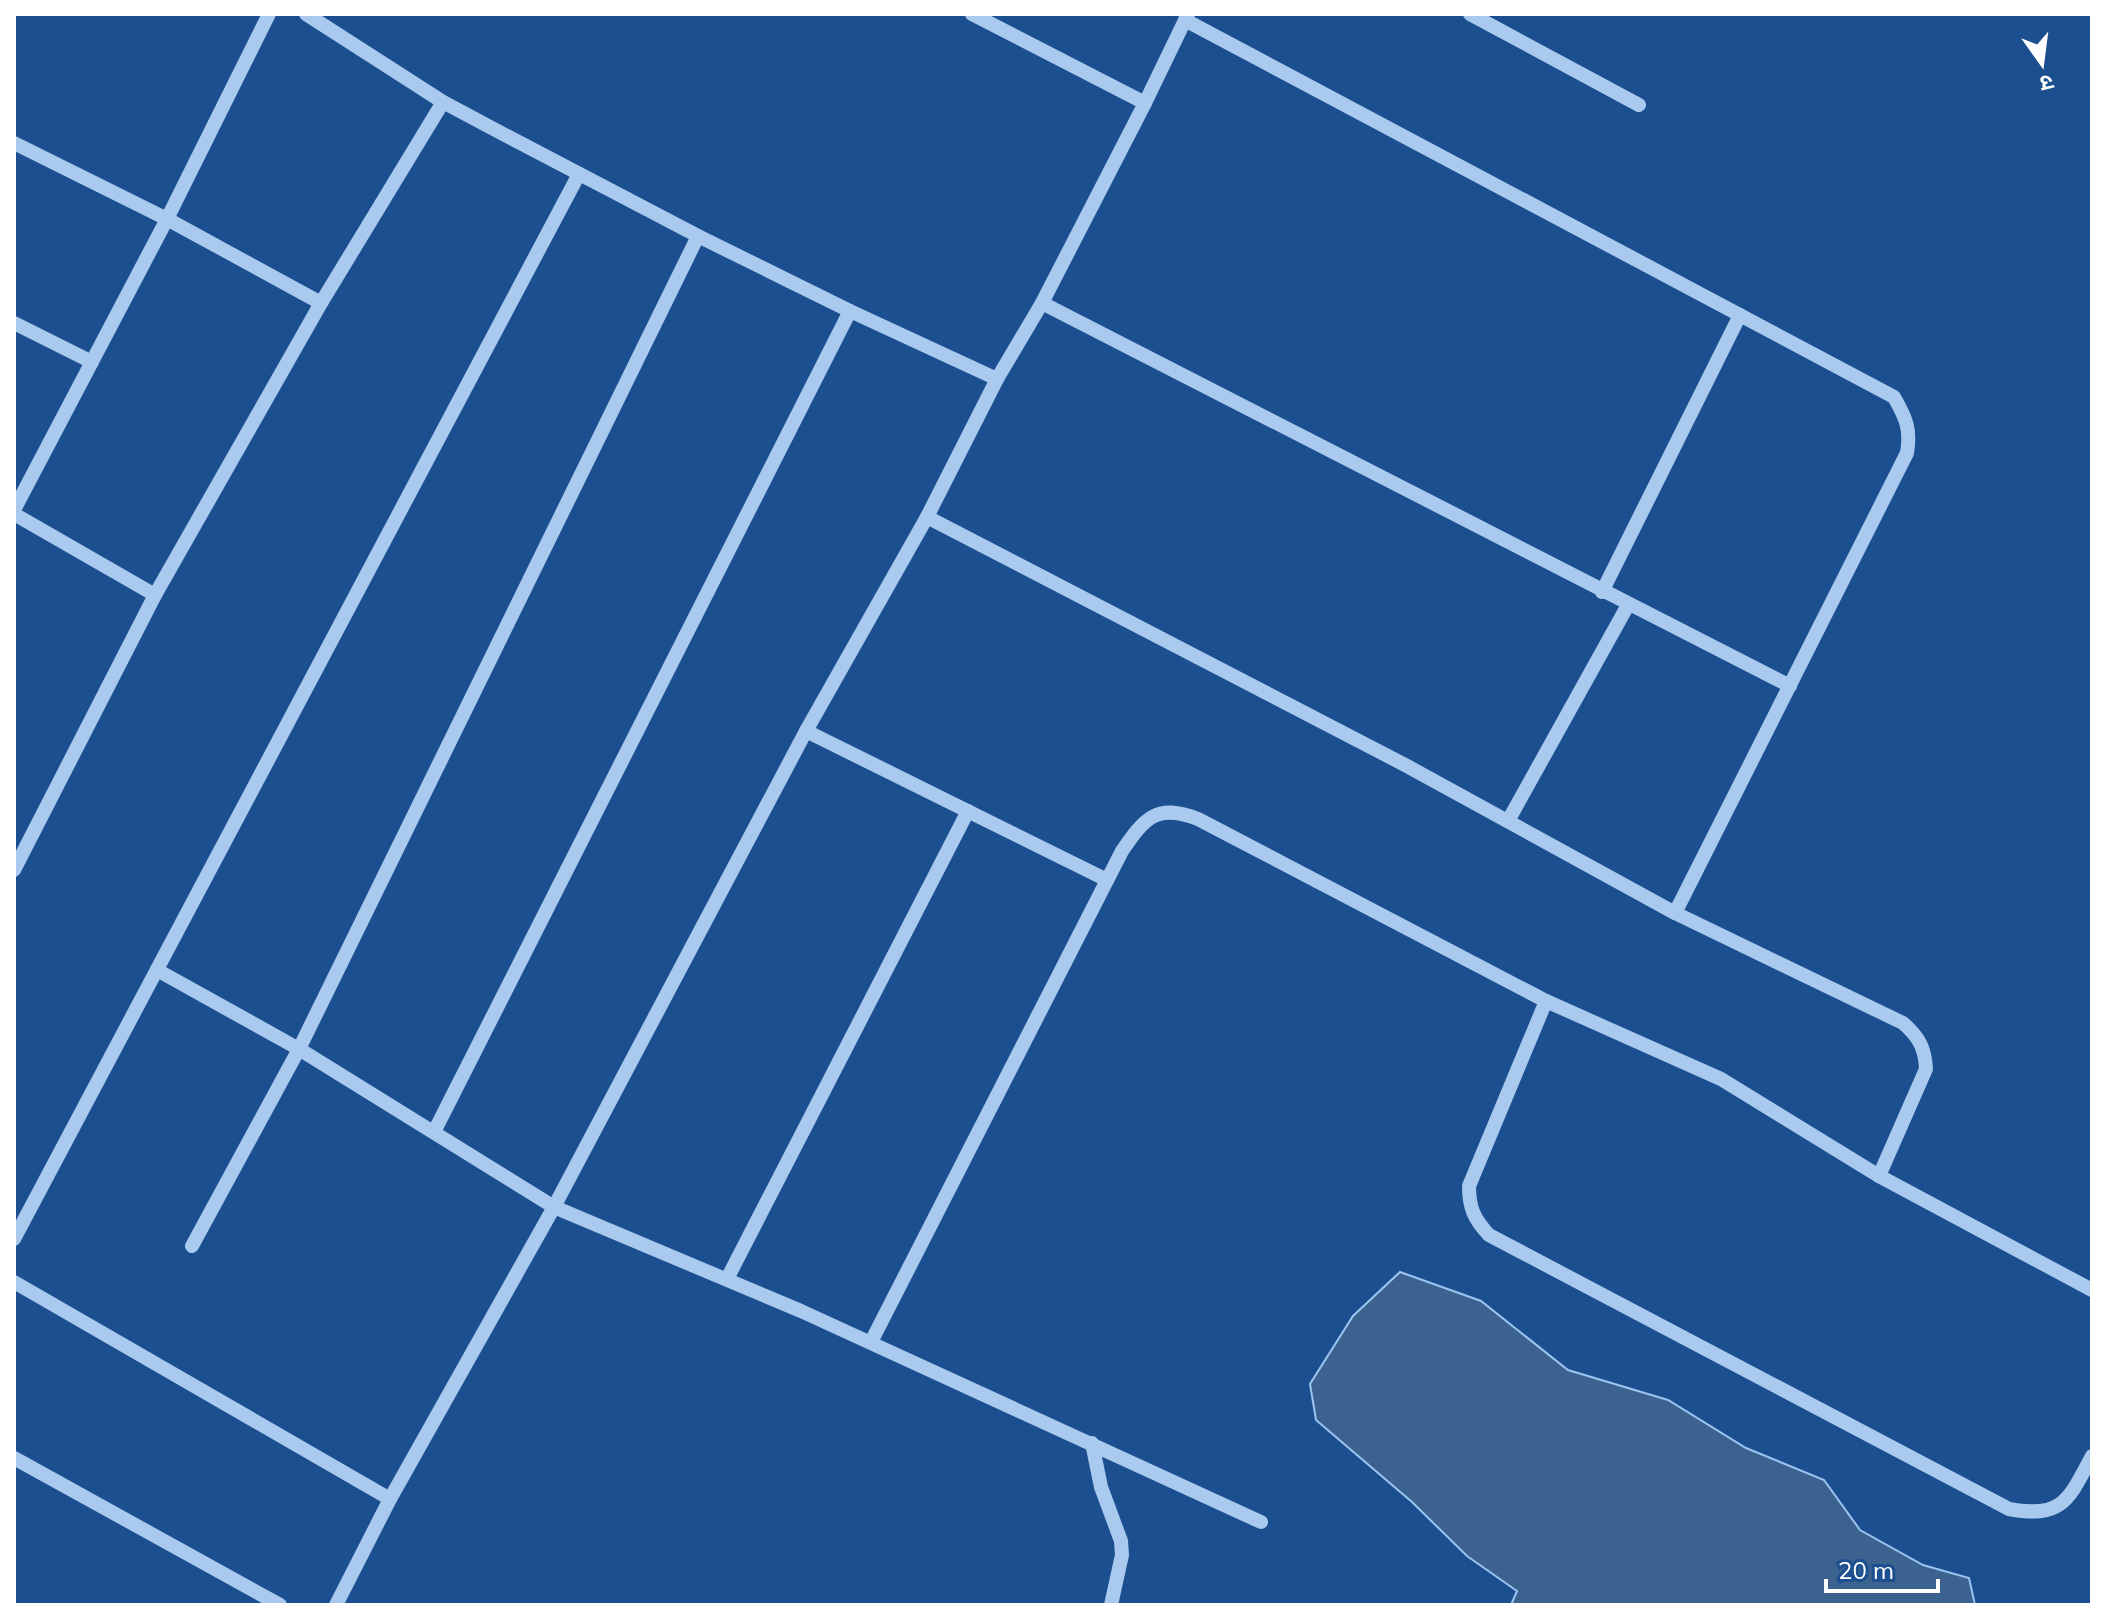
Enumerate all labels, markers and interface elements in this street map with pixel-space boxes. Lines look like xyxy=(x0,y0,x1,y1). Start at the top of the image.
north arrow xyxy=(2002,24,2082,104)
text: उ xyxy=(2036,68,2056,99)
scale bar xyxy=(1826,1543,1938,1593)
text: 20 m xyxy=(1838,1555,1894,1585)

